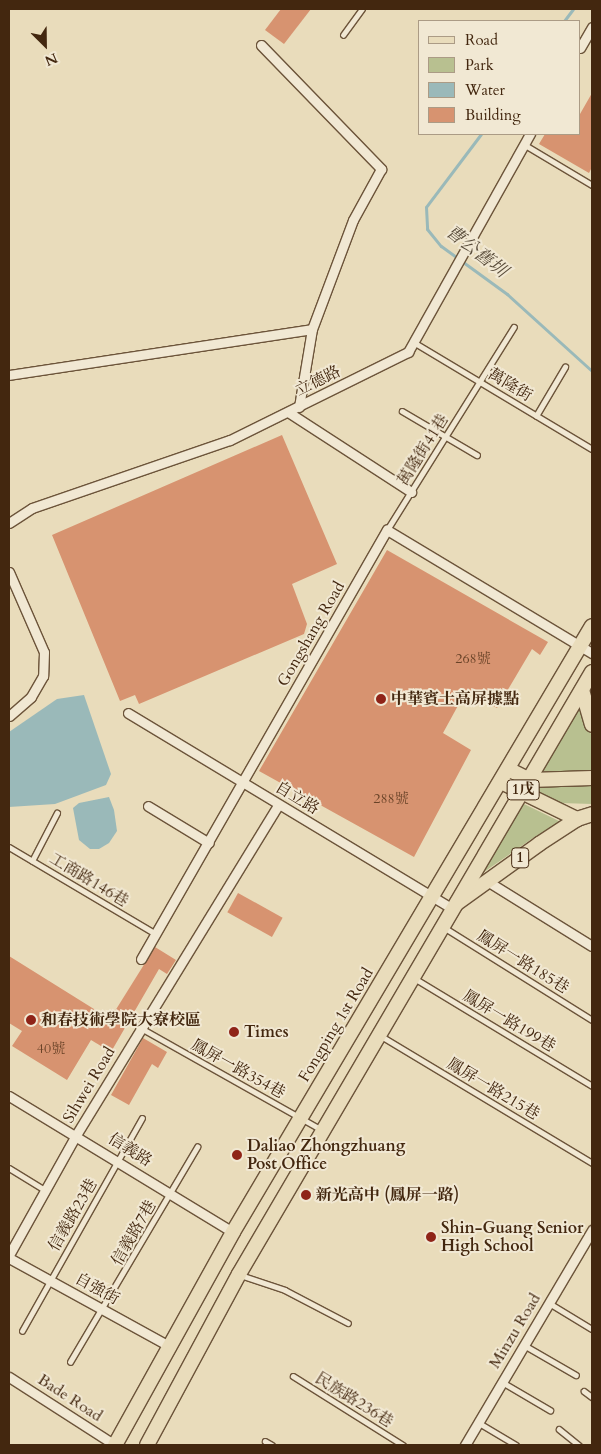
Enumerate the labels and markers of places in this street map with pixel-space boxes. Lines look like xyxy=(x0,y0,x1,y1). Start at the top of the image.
place label: 中華賓士高屏據點 xyxy=(391,689,519,709)
marker: 中華賓士高屏據點 xyxy=(375,693,387,705)
place label: 和春技術學院大寮校區 xyxy=(41,1010,201,1030)
marker: 和春技術學院大寮校區 xyxy=(25,1014,37,1026)
place label: Times xyxy=(244,1022,289,1042)
marker: Times xyxy=(228,1026,240,1038)
place label: Daliao Zhongzhuang Post Office xyxy=(247,1136,405,1174)
marker: Daliao Zhongzhuang Post Office xyxy=(231,1149,243,1161)
place label: 新光高中 (鳳屏一路) xyxy=(316,1185,459,1205)
marker: 新光高中 (鳳屏一路) xyxy=(300,1189,312,1201)
place label: Shin-Guang Senior High School xyxy=(441,1218,583,1256)
marker: Shin-Guang Senior High School xyxy=(425,1231,437,1243)

